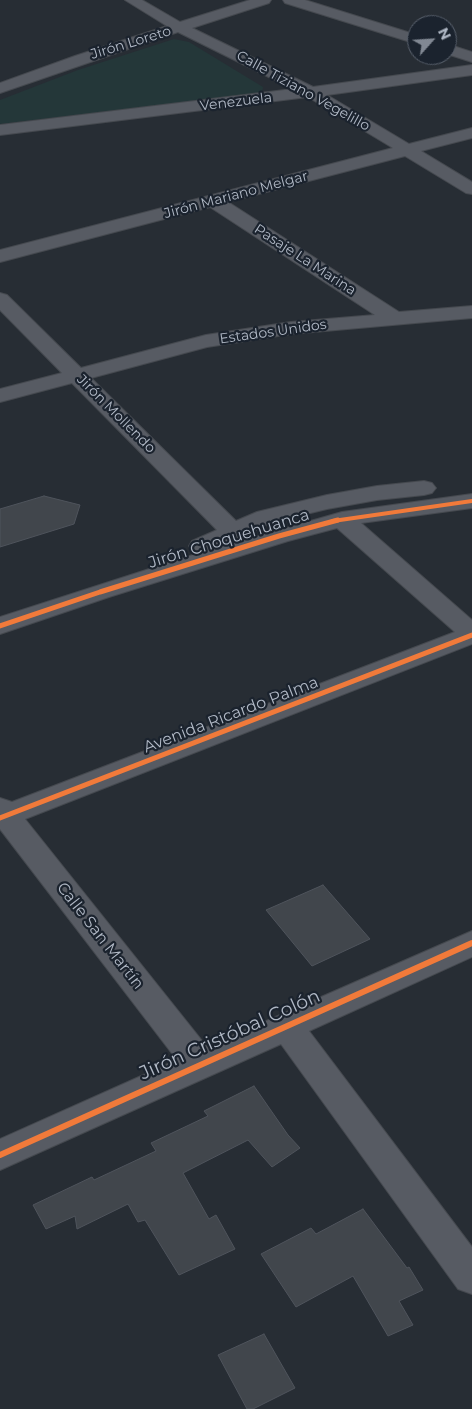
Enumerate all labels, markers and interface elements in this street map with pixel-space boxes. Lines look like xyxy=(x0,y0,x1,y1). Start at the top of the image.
north arrow xyxy=(407,15,457,65)
street label: Jirón Loreto xyxy=(89,23,173,63)
text: N xyxy=(434,25,455,43)
street label: Calle Tiziano Vegelillo xyxy=(233,47,373,135)
street label: Venezuela xyxy=(199,89,273,115)
street label: Jirón Mariano Melgar xyxy=(162,168,310,222)
street label: Pasaje La Marina xyxy=(251,221,359,299)
street label: Estados Unidos xyxy=(218,316,328,348)
street label: Jirón Mollendo xyxy=(73,371,159,457)
street label: Jirón Choquehuanca xyxy=(146,505,312,573)
street label: Avenida Ricardo Palma xyxy=(141,673,321,757)
street label: Calle San Martín xyxy=(52,879,148,993)
street label: Jirón Cristóbal Colón xyxy=(136,985,324,1085)

